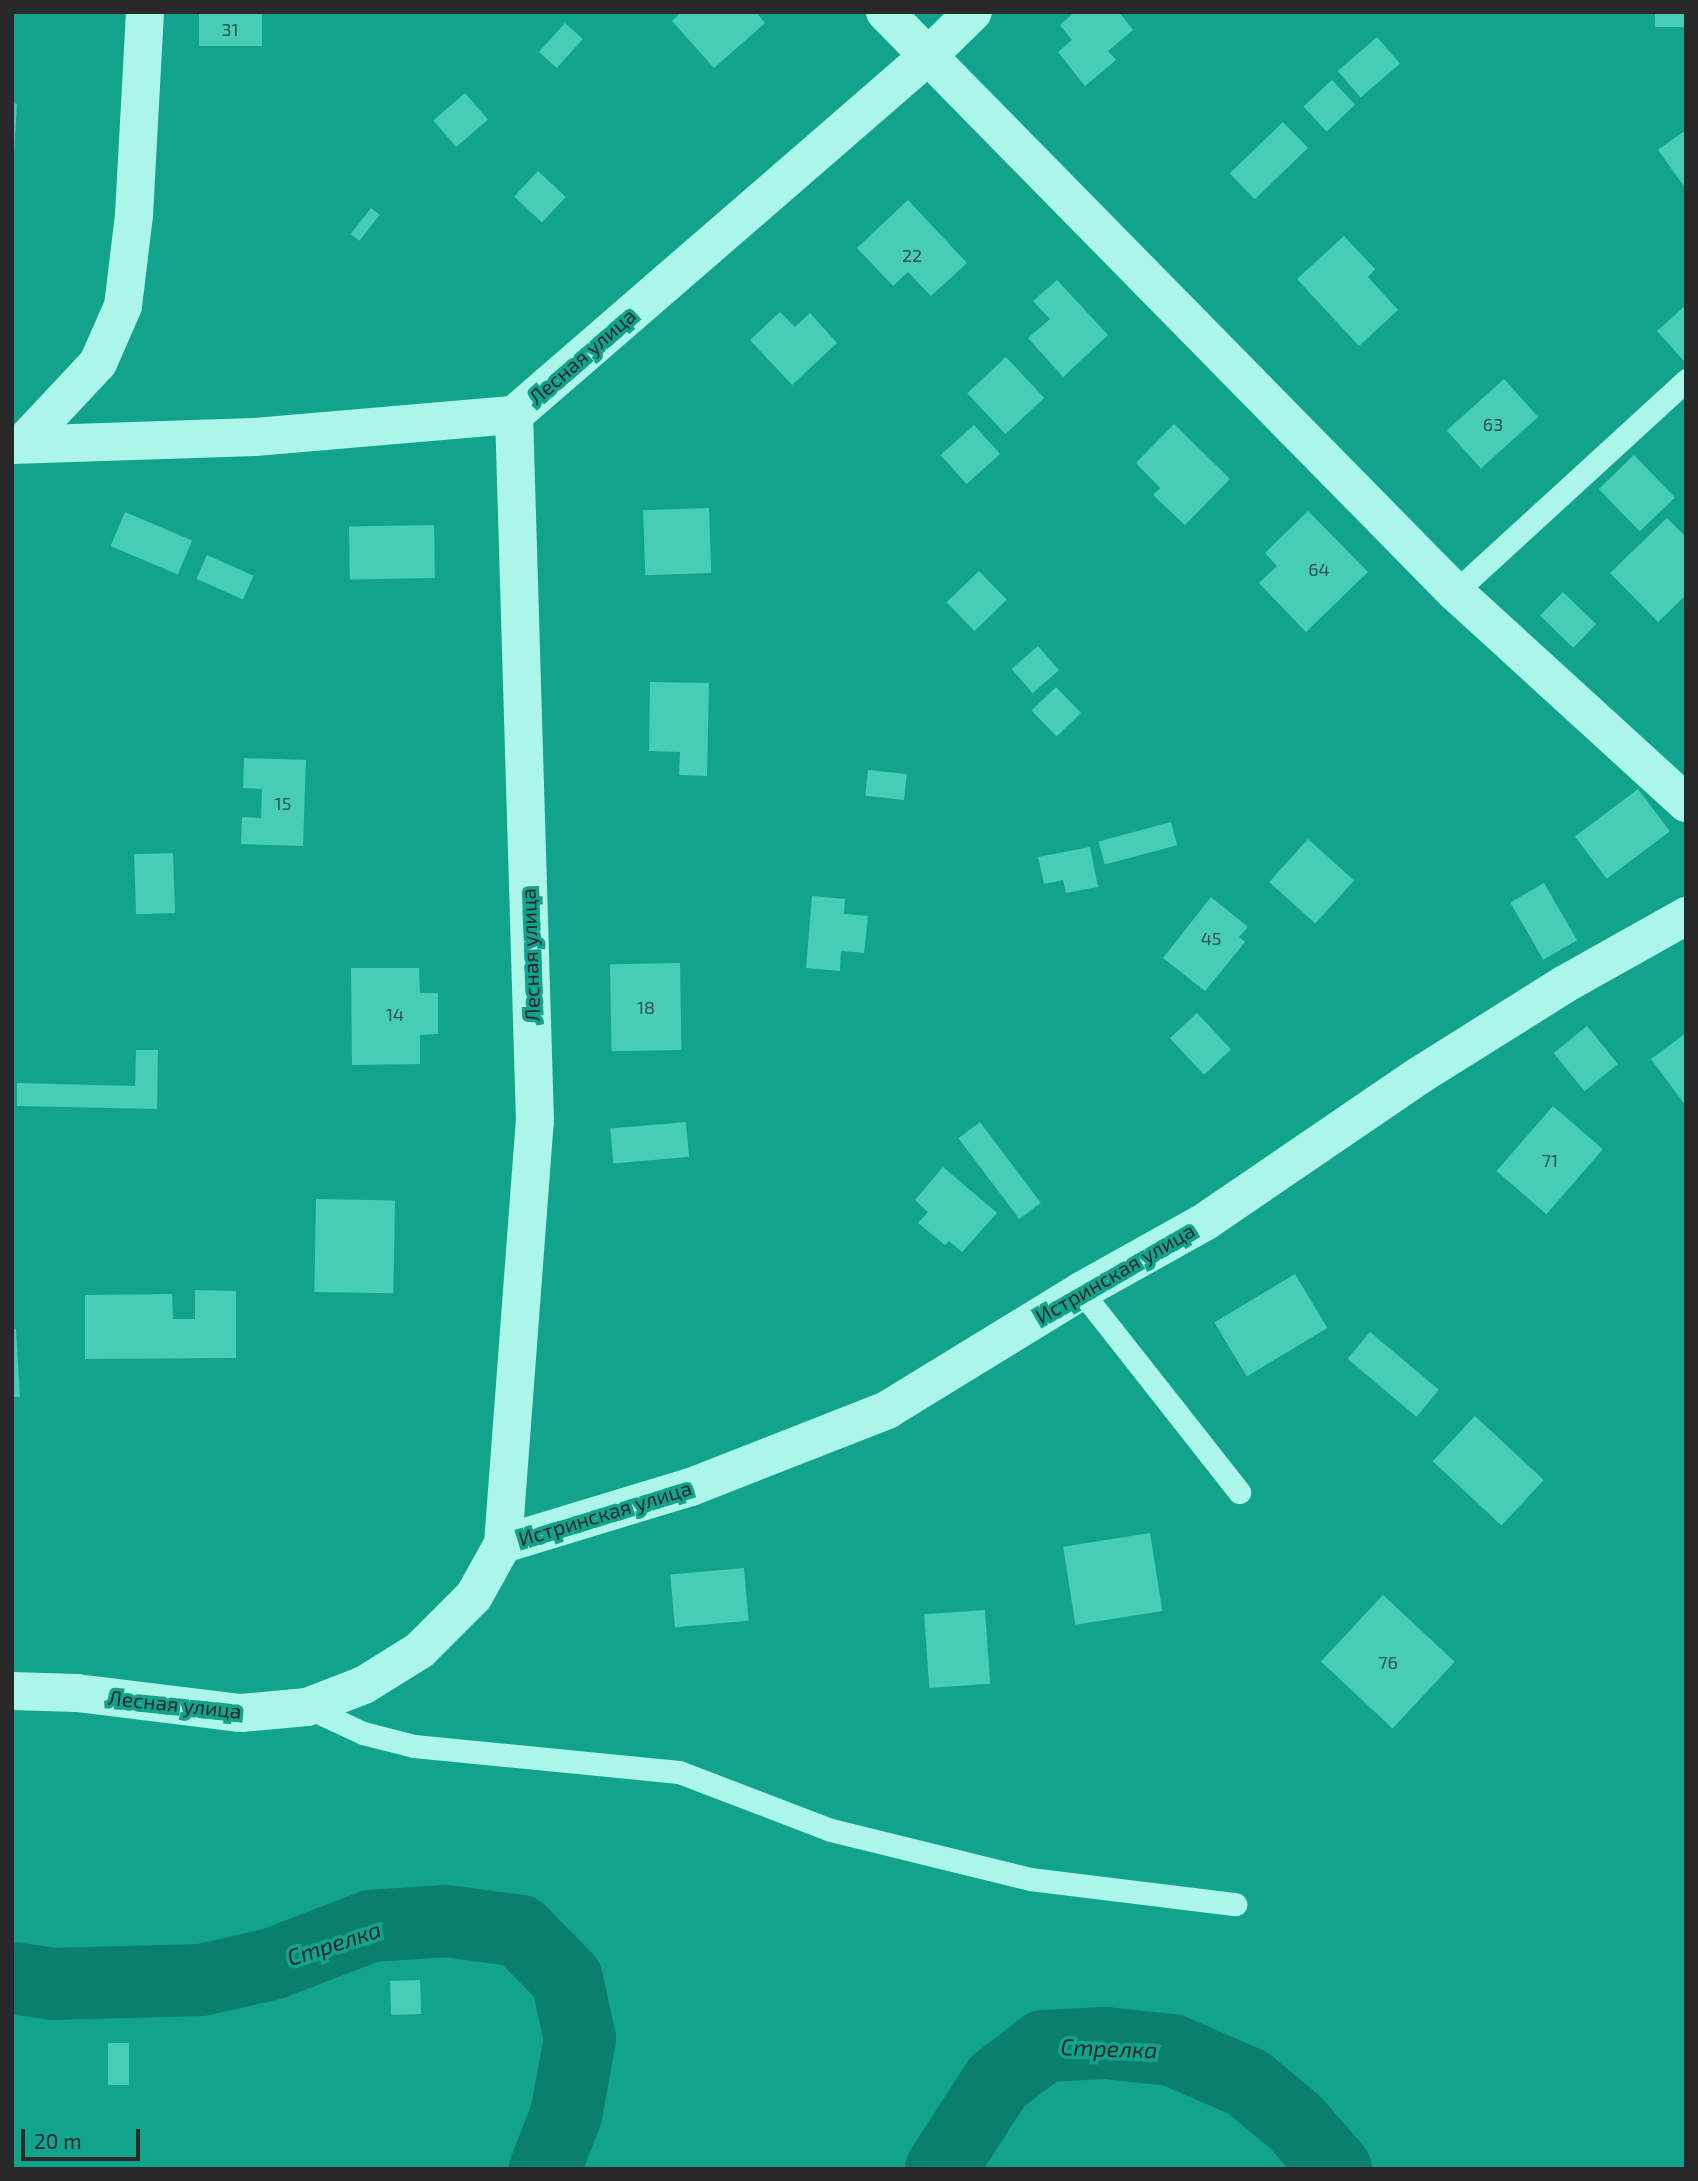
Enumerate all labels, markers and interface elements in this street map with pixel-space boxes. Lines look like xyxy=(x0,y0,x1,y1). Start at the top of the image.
house number: 31 xyxy=(221,18,239,40)
house number: 22 xyxy=(902,244,922,266)
street label: Лесная улица xyxy=(523,303,641,409)
house number: 63 xyxy=(1483,413,1503,435)
house number: 64 xyxy=(1308,558,1330,580)
house number: 15 xyxy=(275,792,291,814)
street label: Лесная улица xyxy=(515,888,545,1022)
house number: 45 xyxy=(1201,927,1221,949)
house number: 18 xyxy=(637,996,655,1018)
house number: 14 xyxy=(386,1003,404,1025)
house number: 71 xyxy=(1542,1149,1558,1171)
street label: Истринская улица xyxy=(1031,1217,1199,1329)
street label: Истринская улица xyxy=(515,1475,695,1551)
house number: 76 xyxy=(1378,1651,1398,1673)
street label: Лесная улица xyxy=(107,1684,243,1724)
water label: Стрелка xyxy=(284,1915,384,1971)
water label: Стрелка xyxy=(1060,2033,1158,2063)
scale bar xyxy=(24,2114,144,2158)
text: 20 m xyxy=(34,2128,82,2153)

